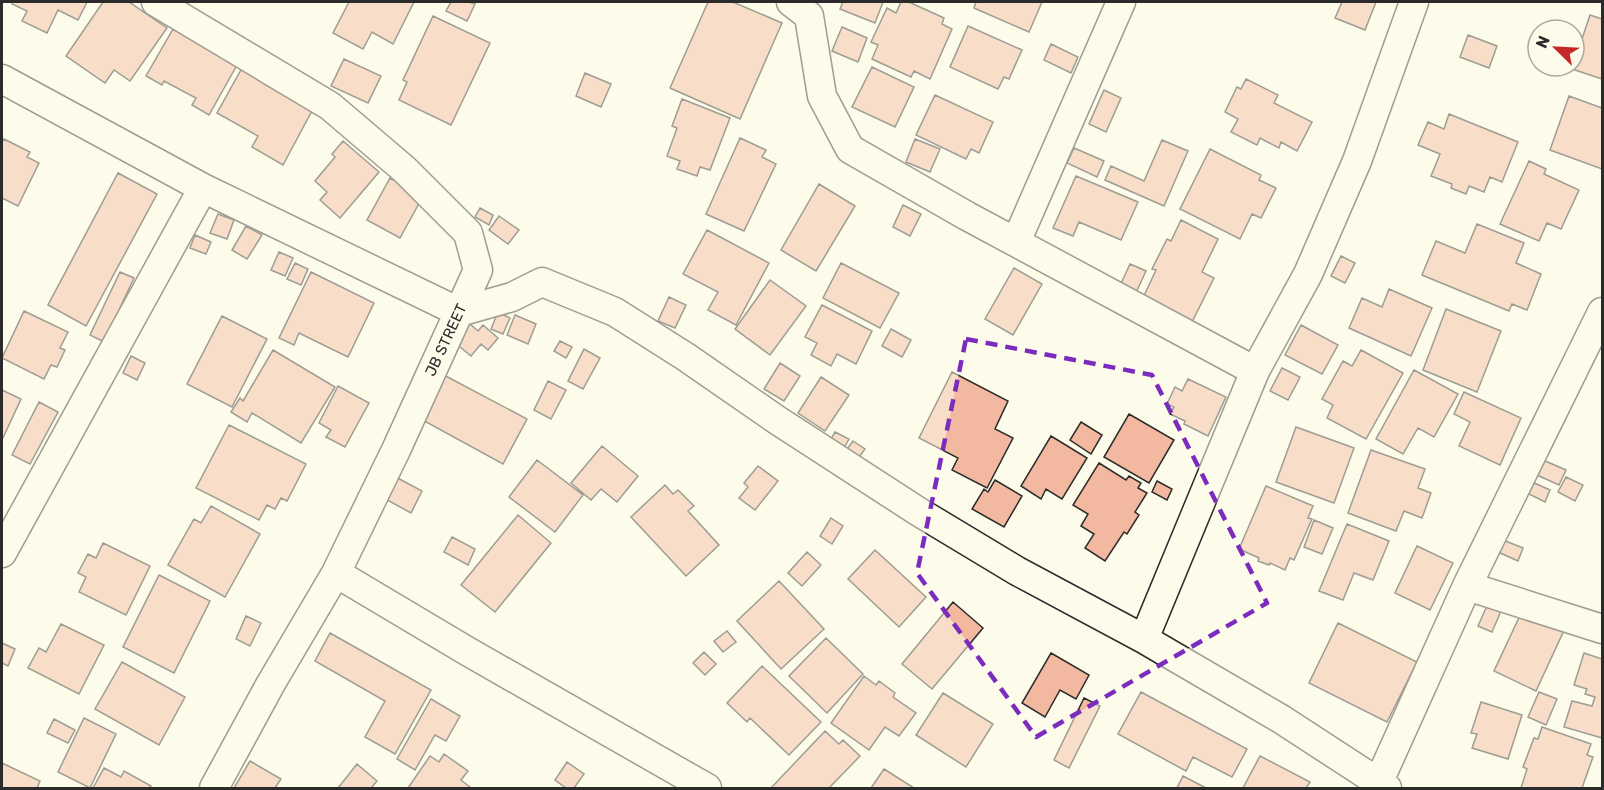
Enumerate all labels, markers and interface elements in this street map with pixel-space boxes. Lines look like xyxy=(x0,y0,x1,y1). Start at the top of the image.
north arrow xyxy=(1526,18,1586,78)
text: N xyxy=(1532,33,1554,51)
street label: JB STREET xyxy=(421,301,471,379)

